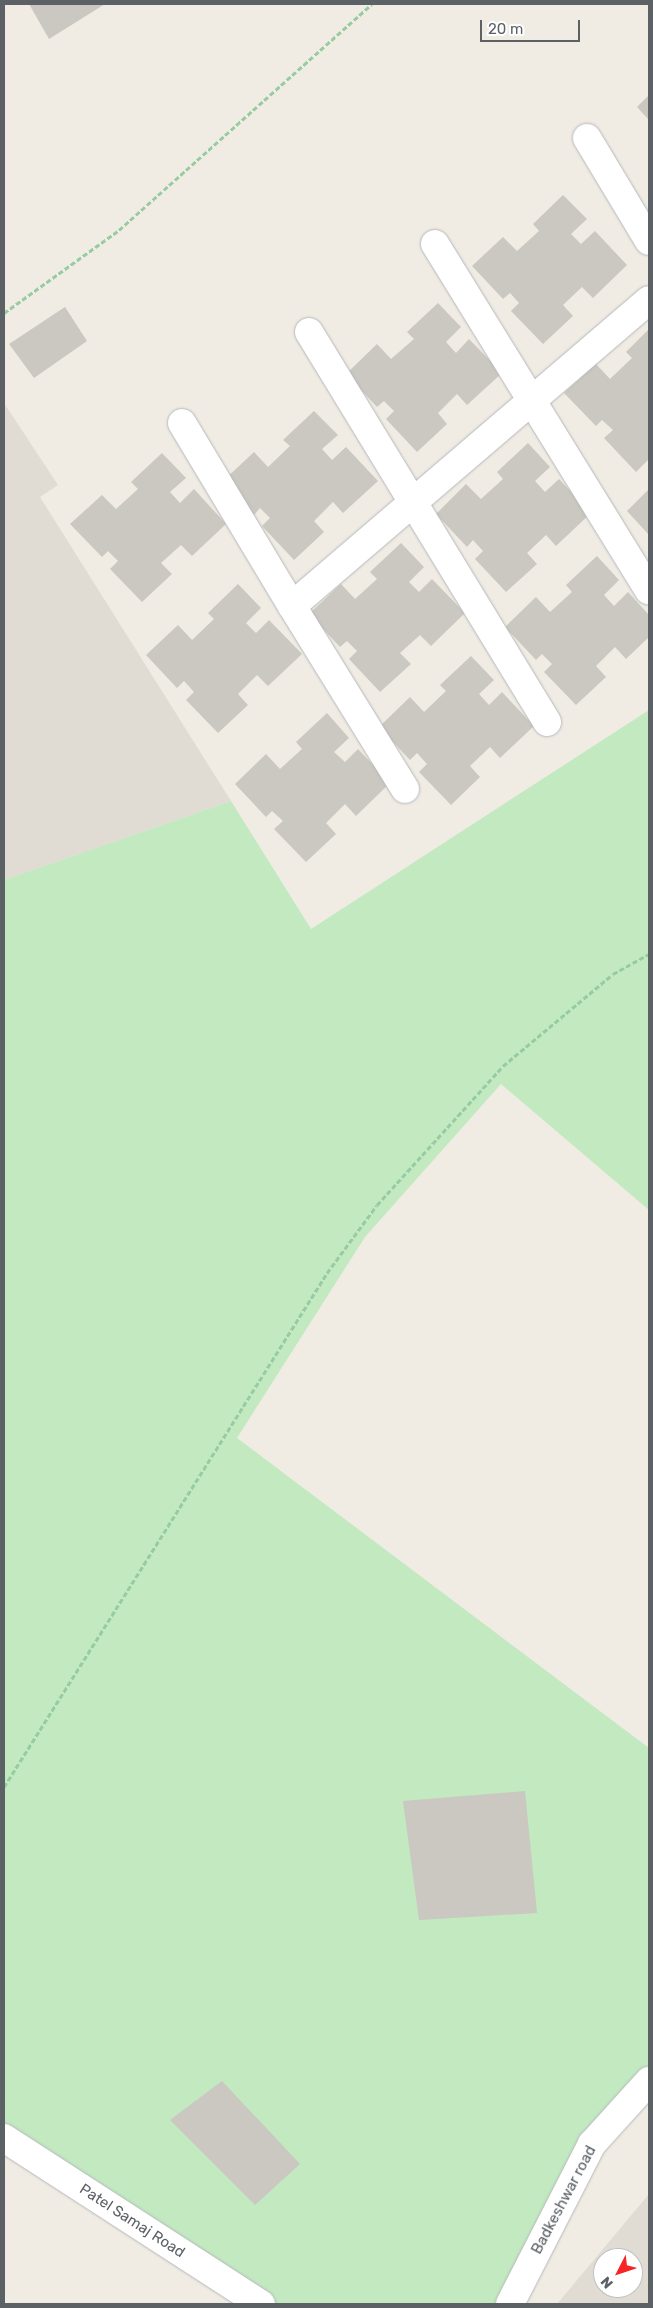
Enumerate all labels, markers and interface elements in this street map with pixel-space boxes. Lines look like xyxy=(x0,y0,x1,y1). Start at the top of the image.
scale bar xyxy=(483,10,583,42)
text: 20 m xyxy=(488,20,523,38)
street label: Badkeshwar road xyxy=(528,2143,600,2257)
street label: Patel Samaj Road xyxy=(76,2180,188,2262)
north arrow xyxy=(593,2248,643,2298)
text: N xyxy=(597,2273,617,2292)

